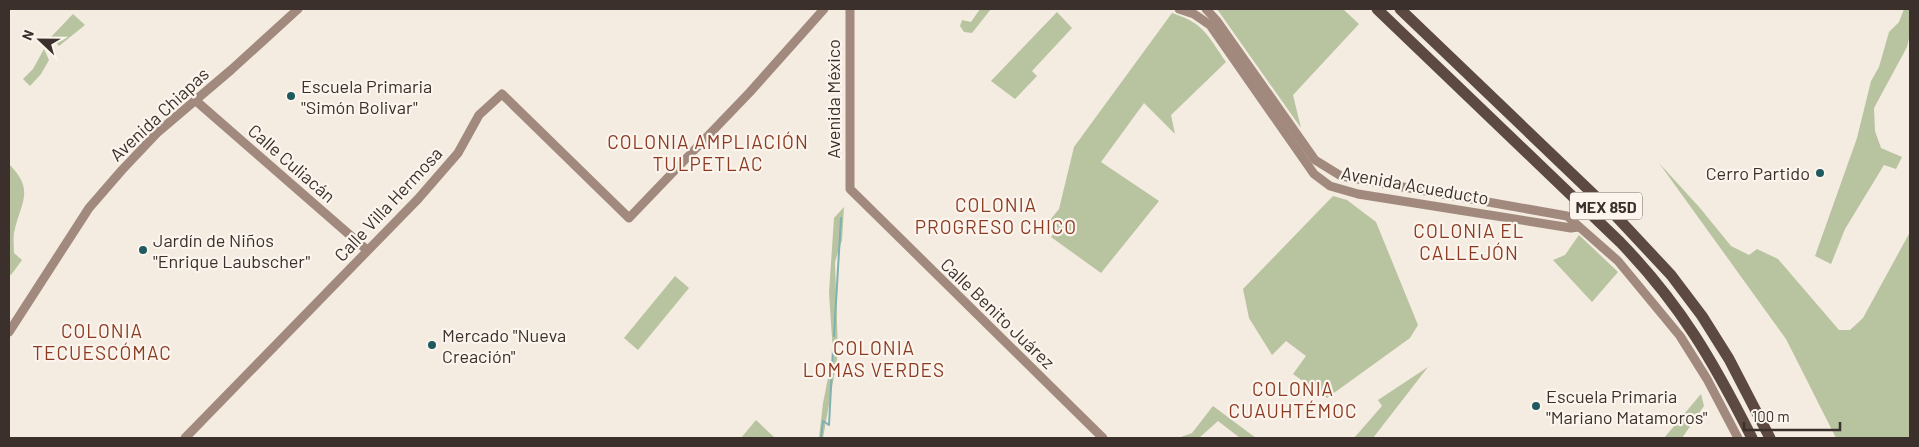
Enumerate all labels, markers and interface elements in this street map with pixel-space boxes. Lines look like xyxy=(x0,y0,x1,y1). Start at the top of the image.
north arrow xyxy=(15,15,65,65)
text: N xyxy=(18,27,37,42)
street label: Avenida México xyxy=(822,39,844,159)
street label: Avenida Chiapas xyxy=(105,63,213,165)
place label: Escuela Primaria "Simón Bolivar" xyxy=(301,75,432,118)
marker: Escuela Primaria "Simón Bolivar" xyxy=(285,90,297,102)
street label: Calle Culiacán xyxy=(244,119,340,207)
district label: COLONIA AMPLIACIÓN TULPETLAC xyxy=(607,130,809,175)
street label: Calle Villa Hermosa xyxy=(329,142,447,266)
street label: Avenida Acueducto xyxy=(1340,161,1490,209)
place label: Cerro Partido xyxy=(1706,162,1810,184)
marker: Cerro Partido xyxy=(1814,167,1826,179)
road number: MEX 85D xyxy=(1570,192,1642,220)
district label: COLONIA PROGRESO CHICO xyxy=(915,193,1077,238)
district label: COLONIA EL CALLEJÓN xyxy=(1413,219,1525,264)
place label: Jardín de Niños "Enrique Laubscher" xyxy=(153,229,310,272)
marker: Jardín de Niños "Enrique Laubscher" xyxy=(137,244,149,256)
street label: Calle Benito Juárez xyxy=(937,253,1059,373)
district label: COLONIA TECUESCÓMAC xyxy=(32,319,172,364)
place label: Mercado "Nueva Creación" xyxy=(442,324,566,367)
district label: COLONIA LOMAS VERDES xyxy=(803,336,945,381)
marker: Mercado "Nueva Creación" xyxy=(426,339,438,351)
district label: COLONIA CUAUHTÉMOC xyxy=(1228,377,1358,422)
place label: Escuela Primaria "Mariano Matamoros" xyxy=(1546,385,1708,428)
marker: Escuela Primaria "Mariano Matamoros" xyxy=(1530,400,1542,412)
scale bar xyxy=(1744,400,1840,432)
text: 100 m xyxy=(1752,407,1790,425)

